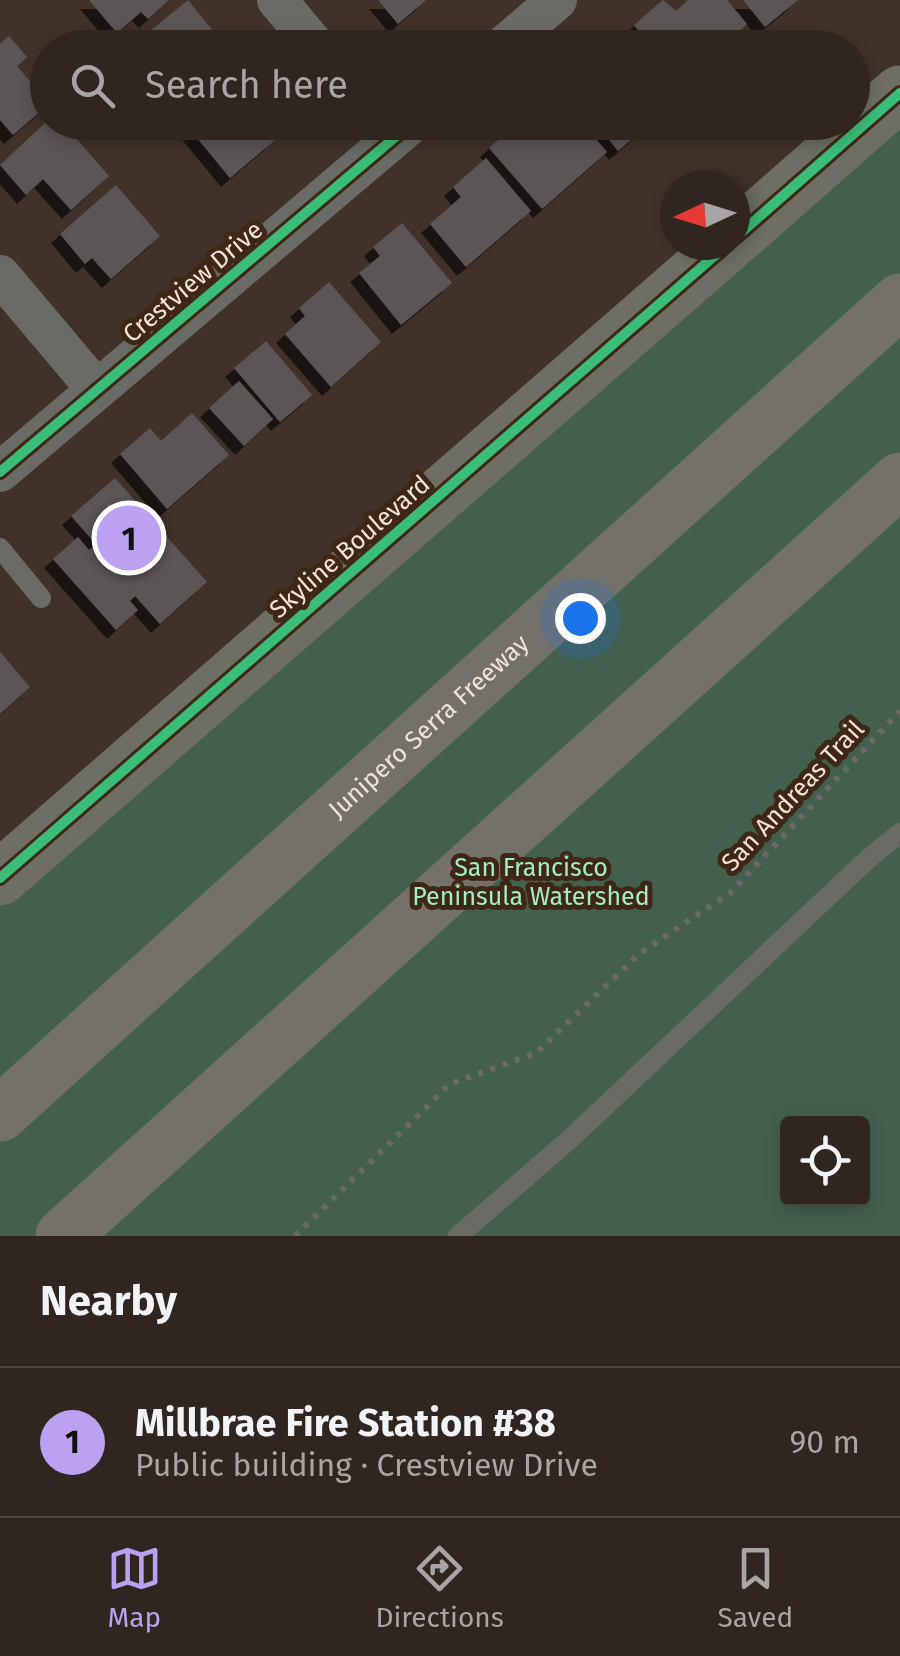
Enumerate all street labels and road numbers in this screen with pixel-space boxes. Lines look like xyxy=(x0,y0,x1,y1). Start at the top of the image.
street label: Crestview Drive xyxy=(117,215,269,349)
street label: Skyline Boulevard xyxy=(264,469,436,625)
street label: Junipero Serra Freeway xyxy=(323,628,536,825)
street label: San Andreas Trail xyxy=(715,714,871,878)

